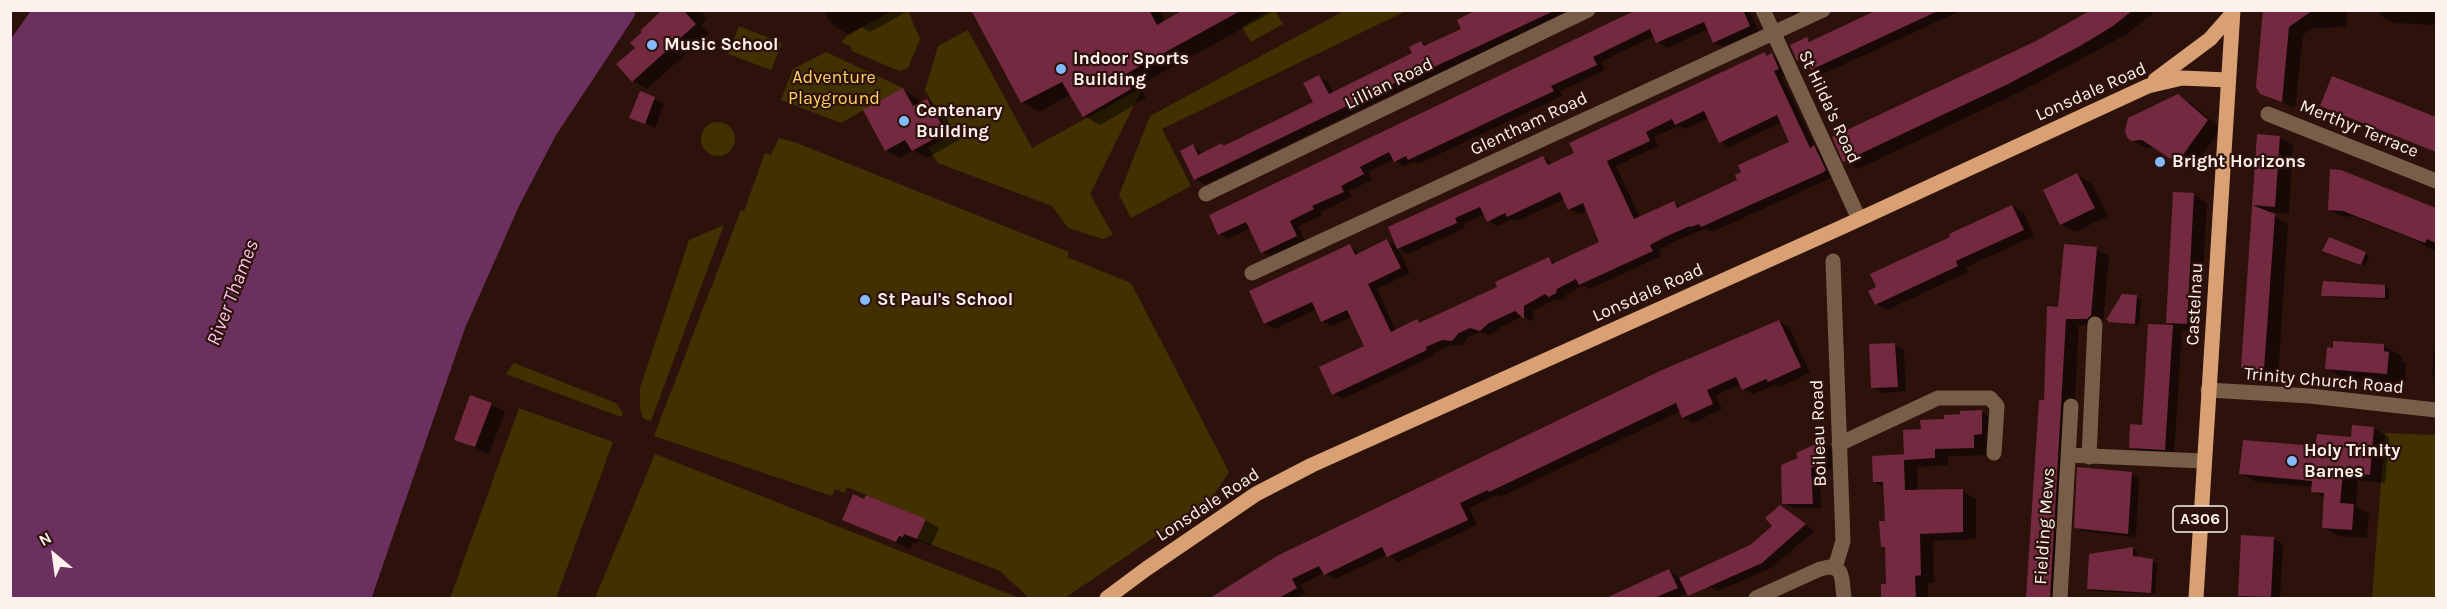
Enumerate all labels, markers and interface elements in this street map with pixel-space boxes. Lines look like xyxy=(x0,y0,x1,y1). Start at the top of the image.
place label: Music School xyxy=(664,34,779,56)
marker: Music School xyxy=(645,38,659,52)
street label: St Hilda's Road xyxy=(1793,47,1865,167)
place label: Indoor Sports Building xyxy=(1073,48,1189,90)
street label: Lillian Road xyxy=(1341,53,1437,115)
street label: Lonsdale Road xyxy=(2032,58,2150,126)
marker: Indoor Sports Building xyxy=(1054,62,1068,76)
park label: Adventure Playground xyxy=(788,67,880,110)
street label: Glentham Road xyxy=(1467,87,1591,161)
street label: Merthyr Terrace xyxy=(2296,95,2422,163)
place label: Centenary Building xyxy=(916,100,1003,142)
marker: Centenary Building xyxy=(897,114,911,128)
place label: Bright Horizons xyxy=(2172,151,2306,173)
marker: Bright Horizons xyxy=(2153,155,2167,169)
water label: River Thames xyxy=(202,237,264,349)
street label: Lonsdale Road xyxy=(1589,259,1707,327)
street label: Castelnau xyxy=(2182,262,2208,346)
place label: St Paul's School xyxy=(877,289,1013,311)
marker: St Paul's School xyxy=(858,293,872,307)
street label: Trinity Church Road xyxy=(2243,363,2405,399)
street label: Boileau Road xyxy=(1806,379,1832,487)
place label: Holy Trinity Barnes xyxy=(2304,440,2400,482)
marker: Holy Trinity Barnes xyxy=(2285,454,2299,468)
street label: Lonsdale Road xyxy=(1152,463,1264,547)
street label: Fielding Mews xyxy=(2030,467,2060,585)
road number: A306 xyxy=(2173,506,2227,532)
north arrow xyxy=(24,525,84,585)
text: N xyxy=(35,528,55,550)

